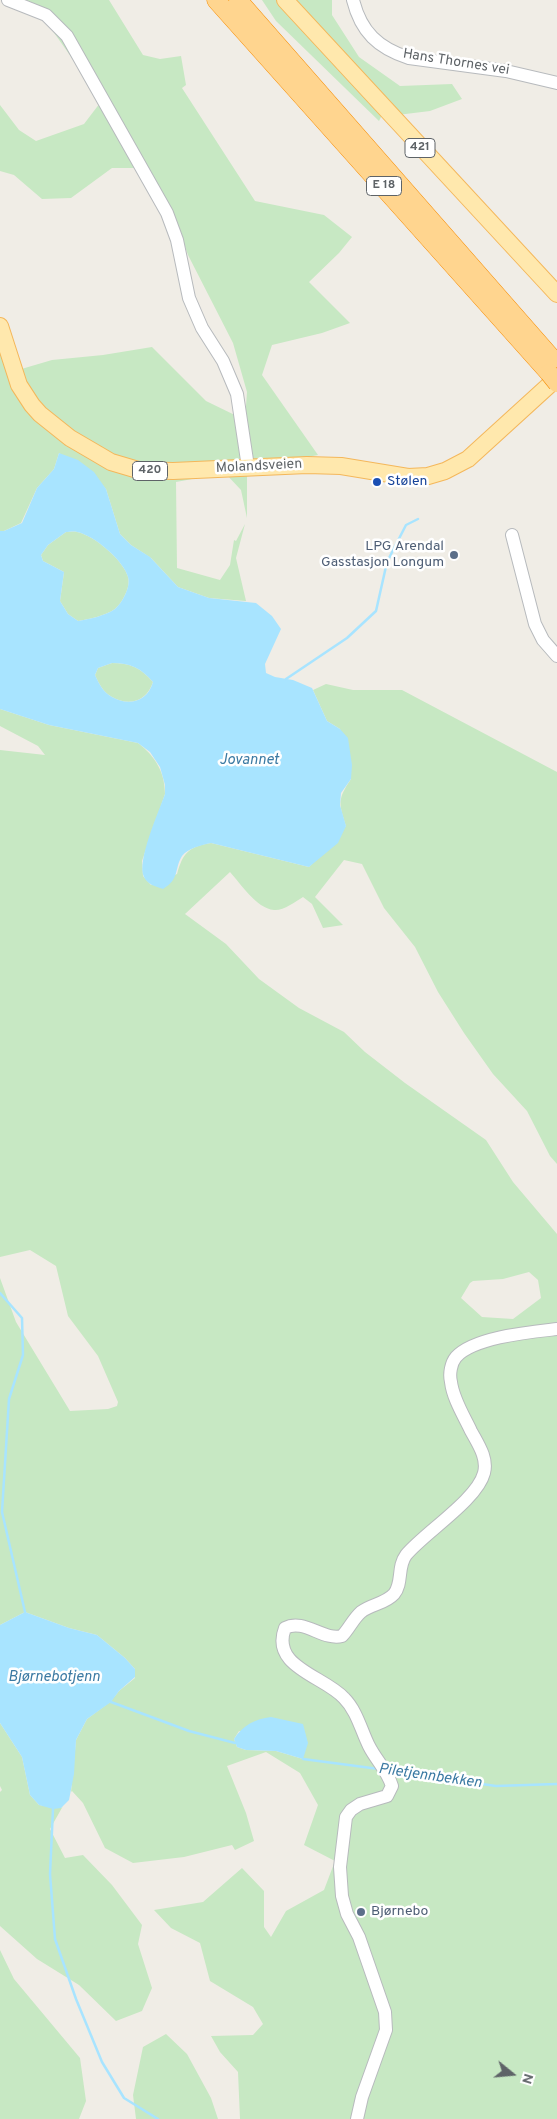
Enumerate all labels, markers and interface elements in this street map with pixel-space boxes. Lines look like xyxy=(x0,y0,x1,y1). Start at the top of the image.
street label: Hans Thornes vei xyxy=(402,46,510,80)
road number: 421 xyxy=(405,138,435,158)
road number: E 18 xyxy=(366,177,402,196)
street label: Molandsveien xyxy=(215,456,303,478)
road number: 420 xyxy=(132,462,168,481)
place label: Stølen xyxy=(387,474,427,490)
marker: Stølen xyxy=(371,476,383,488)
place label: LPG Arendal Gasstasjon Longum xyxy=(321,539,444,572)
marker: LPG Arendal Gasstasjon Longum xyxy=(448,549,460,561)
water label: Jovannet xyxy=(219,752,279,770)
water label: Bjørnebotjenn xyxy=(8,1669,100,1687)
water label: Piletjennbekken xyxy=(377,1761,483,1793)
place label: Bjørnebo xyxy=(371,1904,428,1920)
marker: Bjørnebo xyxy=(355,1906,367,1918)
north arrow xyxy=(487,2049,537,2099)
text: N xyxy=(517,2071,536,2086)

